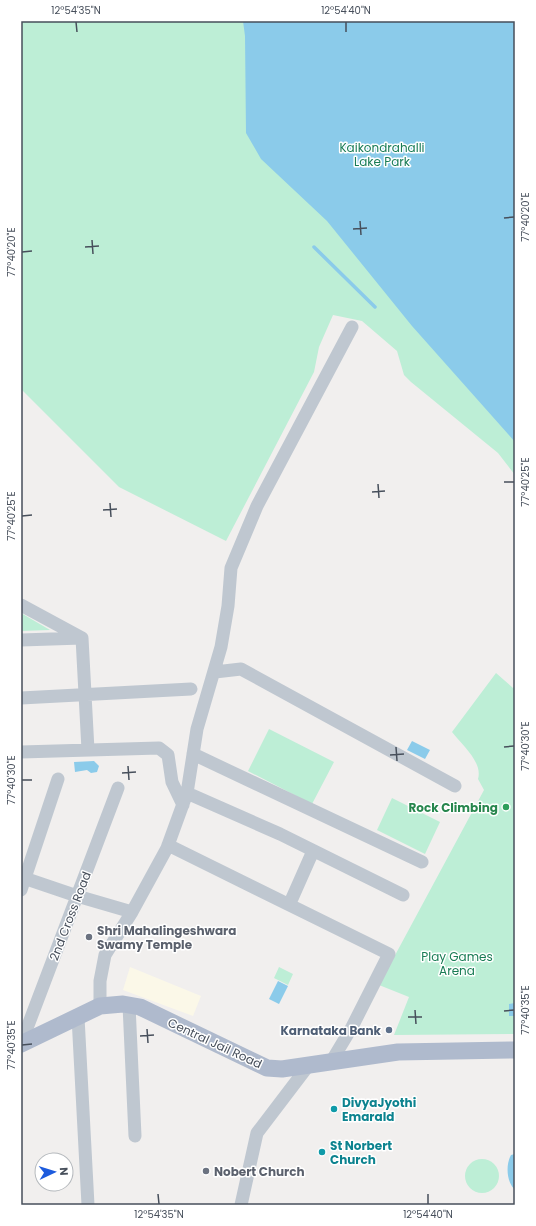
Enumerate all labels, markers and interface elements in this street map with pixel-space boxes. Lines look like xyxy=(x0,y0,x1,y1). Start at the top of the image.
text: 12°54'35"N xyxy=(51,3,101,18)
text: 12°54'40"N xyxy=(321,3,371,18)
park label: Kaikondrahalli Lake Park xyxy=(339,139,425,170)
text: 77°40'20"E xyxy=(518,192,533,242)
text: 77°40'20"E xyxy=(4,227,19,277)
text: 77°40'25"E xyxy=(518,457,533,507)
text: 77°40'25"E xyxy=(4,491,19,541)
text: 77°40'30"E xyxy=(518,721,533,771)
text: 77°40'30"E xyxy=(4,755,19,805)
place label: Rock Climbing xyxy=(408,799,498,816)
marker: Rock Climbing xyxy=(501,802,511,812)
street label: 2nd Cross Road xyxy=(45,869,95,963)
place label: Shri Mahalingeshwara Swamy Temple xyxy=(97,922,236,953)
marker: Shri Mahalingeshwara Swamy Temple xyxy=(84,932,94,942)
park label: Play Games Arena xyxy=(421,948,493,979)
text: 77°40'35"E xyxy=(518,985,533,1035)
street label: Central Jail Road xyxy=(165,1014,265,1072)
text: 77°40'35"E xyxy=(4,1020,19,1070)
place label: Karnataka Bank xyxy=(280,1022,382,1039)
marker: Karnataka Bank xyxy=(384,1025,394,1035)
place label: DivyaJyothi Emarald xyxy=(342,1094,416,1125)
marker: DivyaJyothi Emarald xyxy=(329,1104,339,1114)
place label: St Norbert Church xyxy=(330,1137,392,1168)
marker: St Norbert Church xyxy=(317,1147,327,1157)
north arrow xyxy=(34,1152,74,1192)
place label: Nobert Church xyxy=(214,1163,305,1180)
marker: Nobert Church xyxy=(201,1166,211,1176)
text: N xyxy=(56,1167,72,1176)
text: 12°54'35"N xyxy=(134,1207,184,1222)
text: 12°54'40"N xyxy=(403,1207,453,1222)

